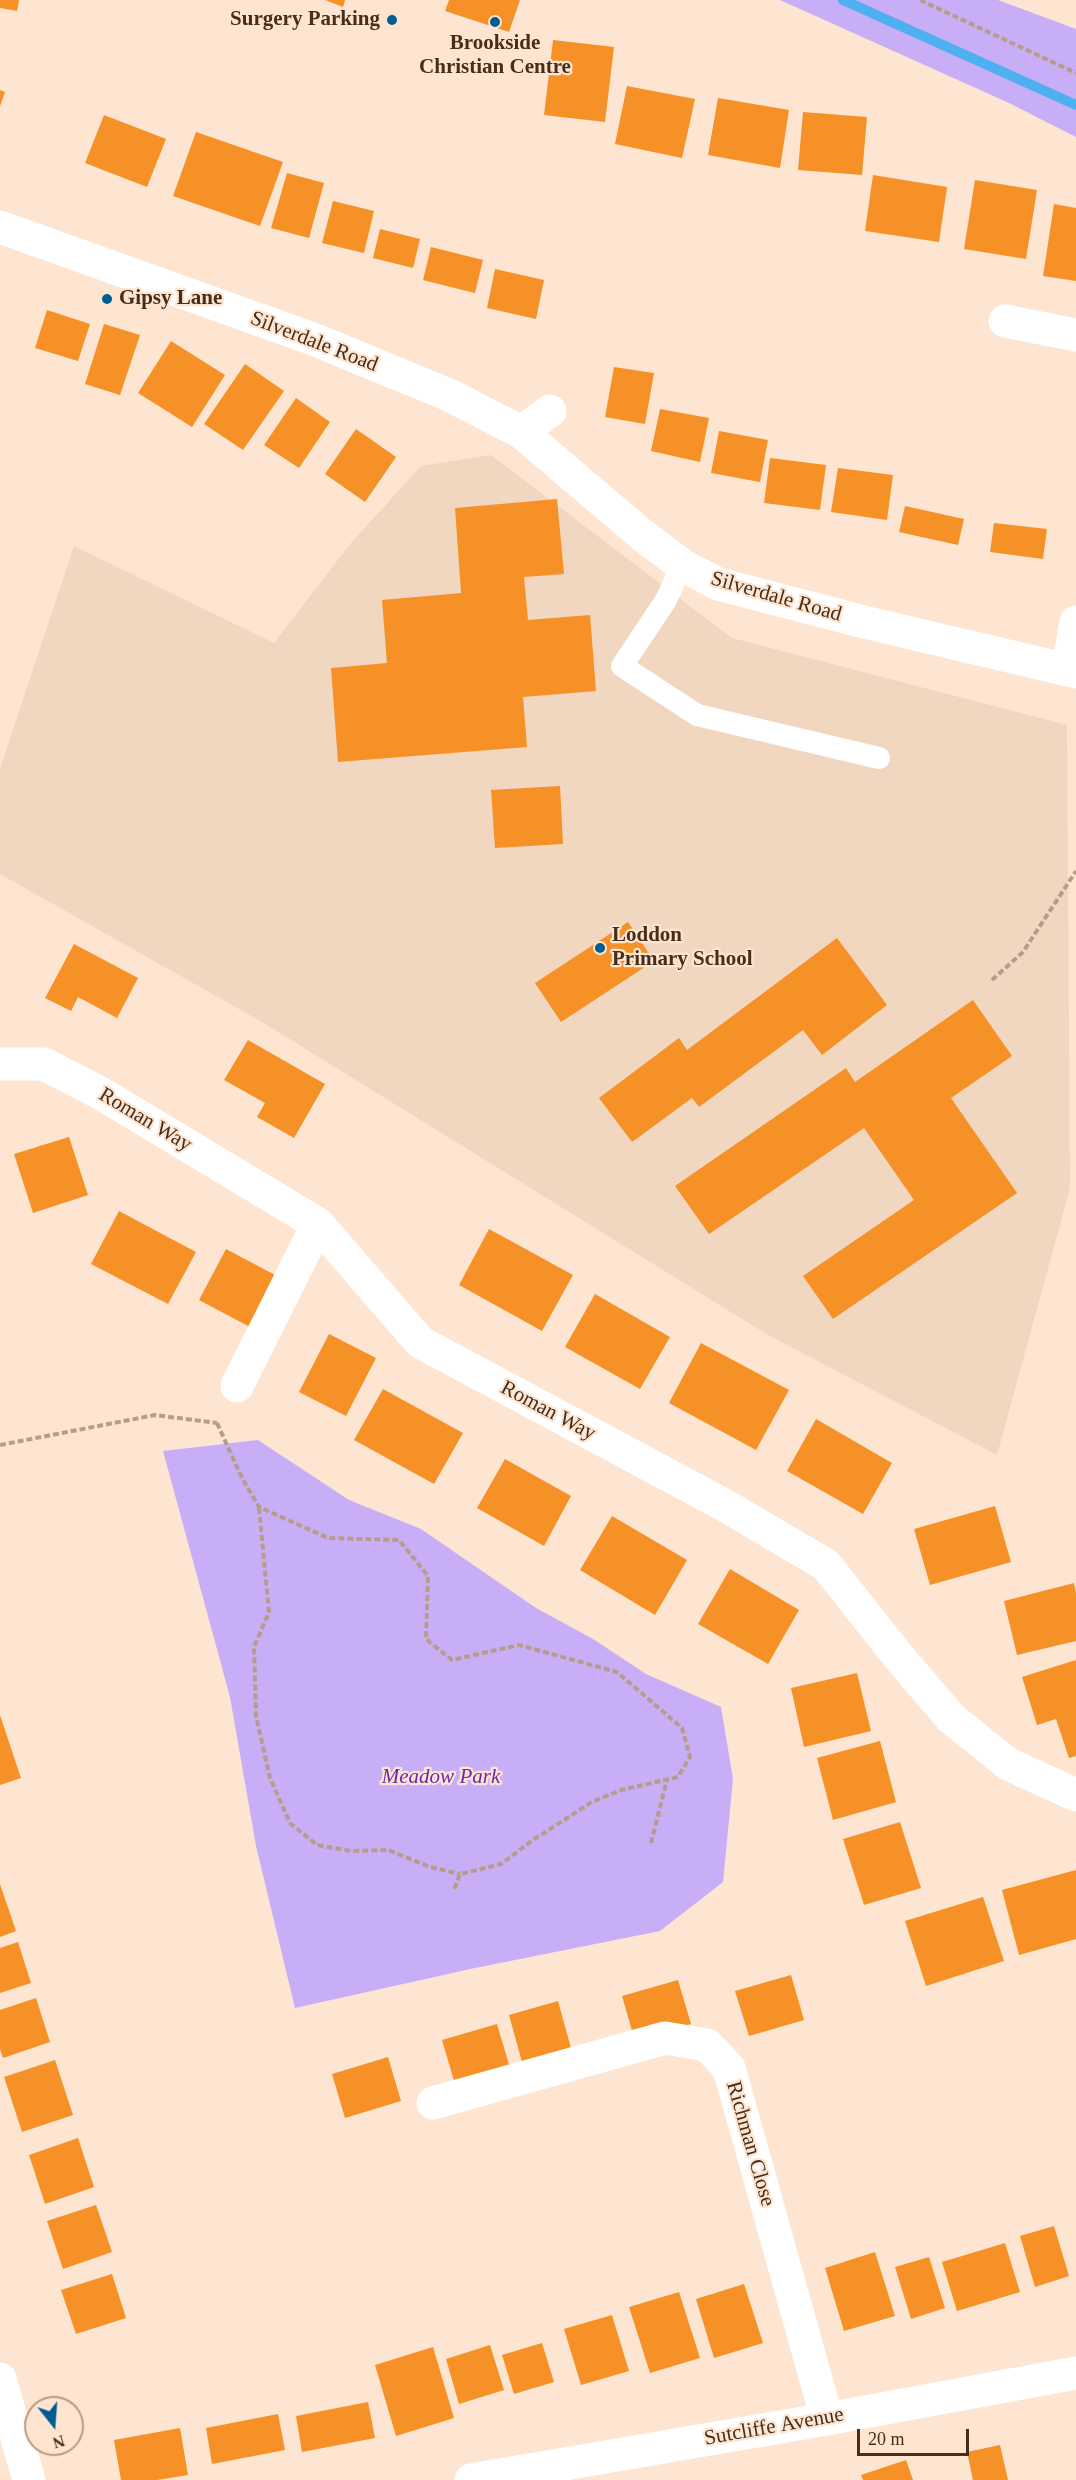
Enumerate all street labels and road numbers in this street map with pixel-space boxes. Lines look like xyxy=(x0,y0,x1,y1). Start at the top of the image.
street label: Silverdale Road xyxy=(247,306,381,378)
street label: Silverdale Road xyxy=(708,566,844,628)
street label: Roman Way xyxy=(94,1082,196,1158)
street label: Roman Way xyxy=(496,1375,600,1447)
street label: Richman Close xyxy=(720,2079,780,2209)
street label: Sutcliffe Avenue xyxy=(702,2402,846,2452)

